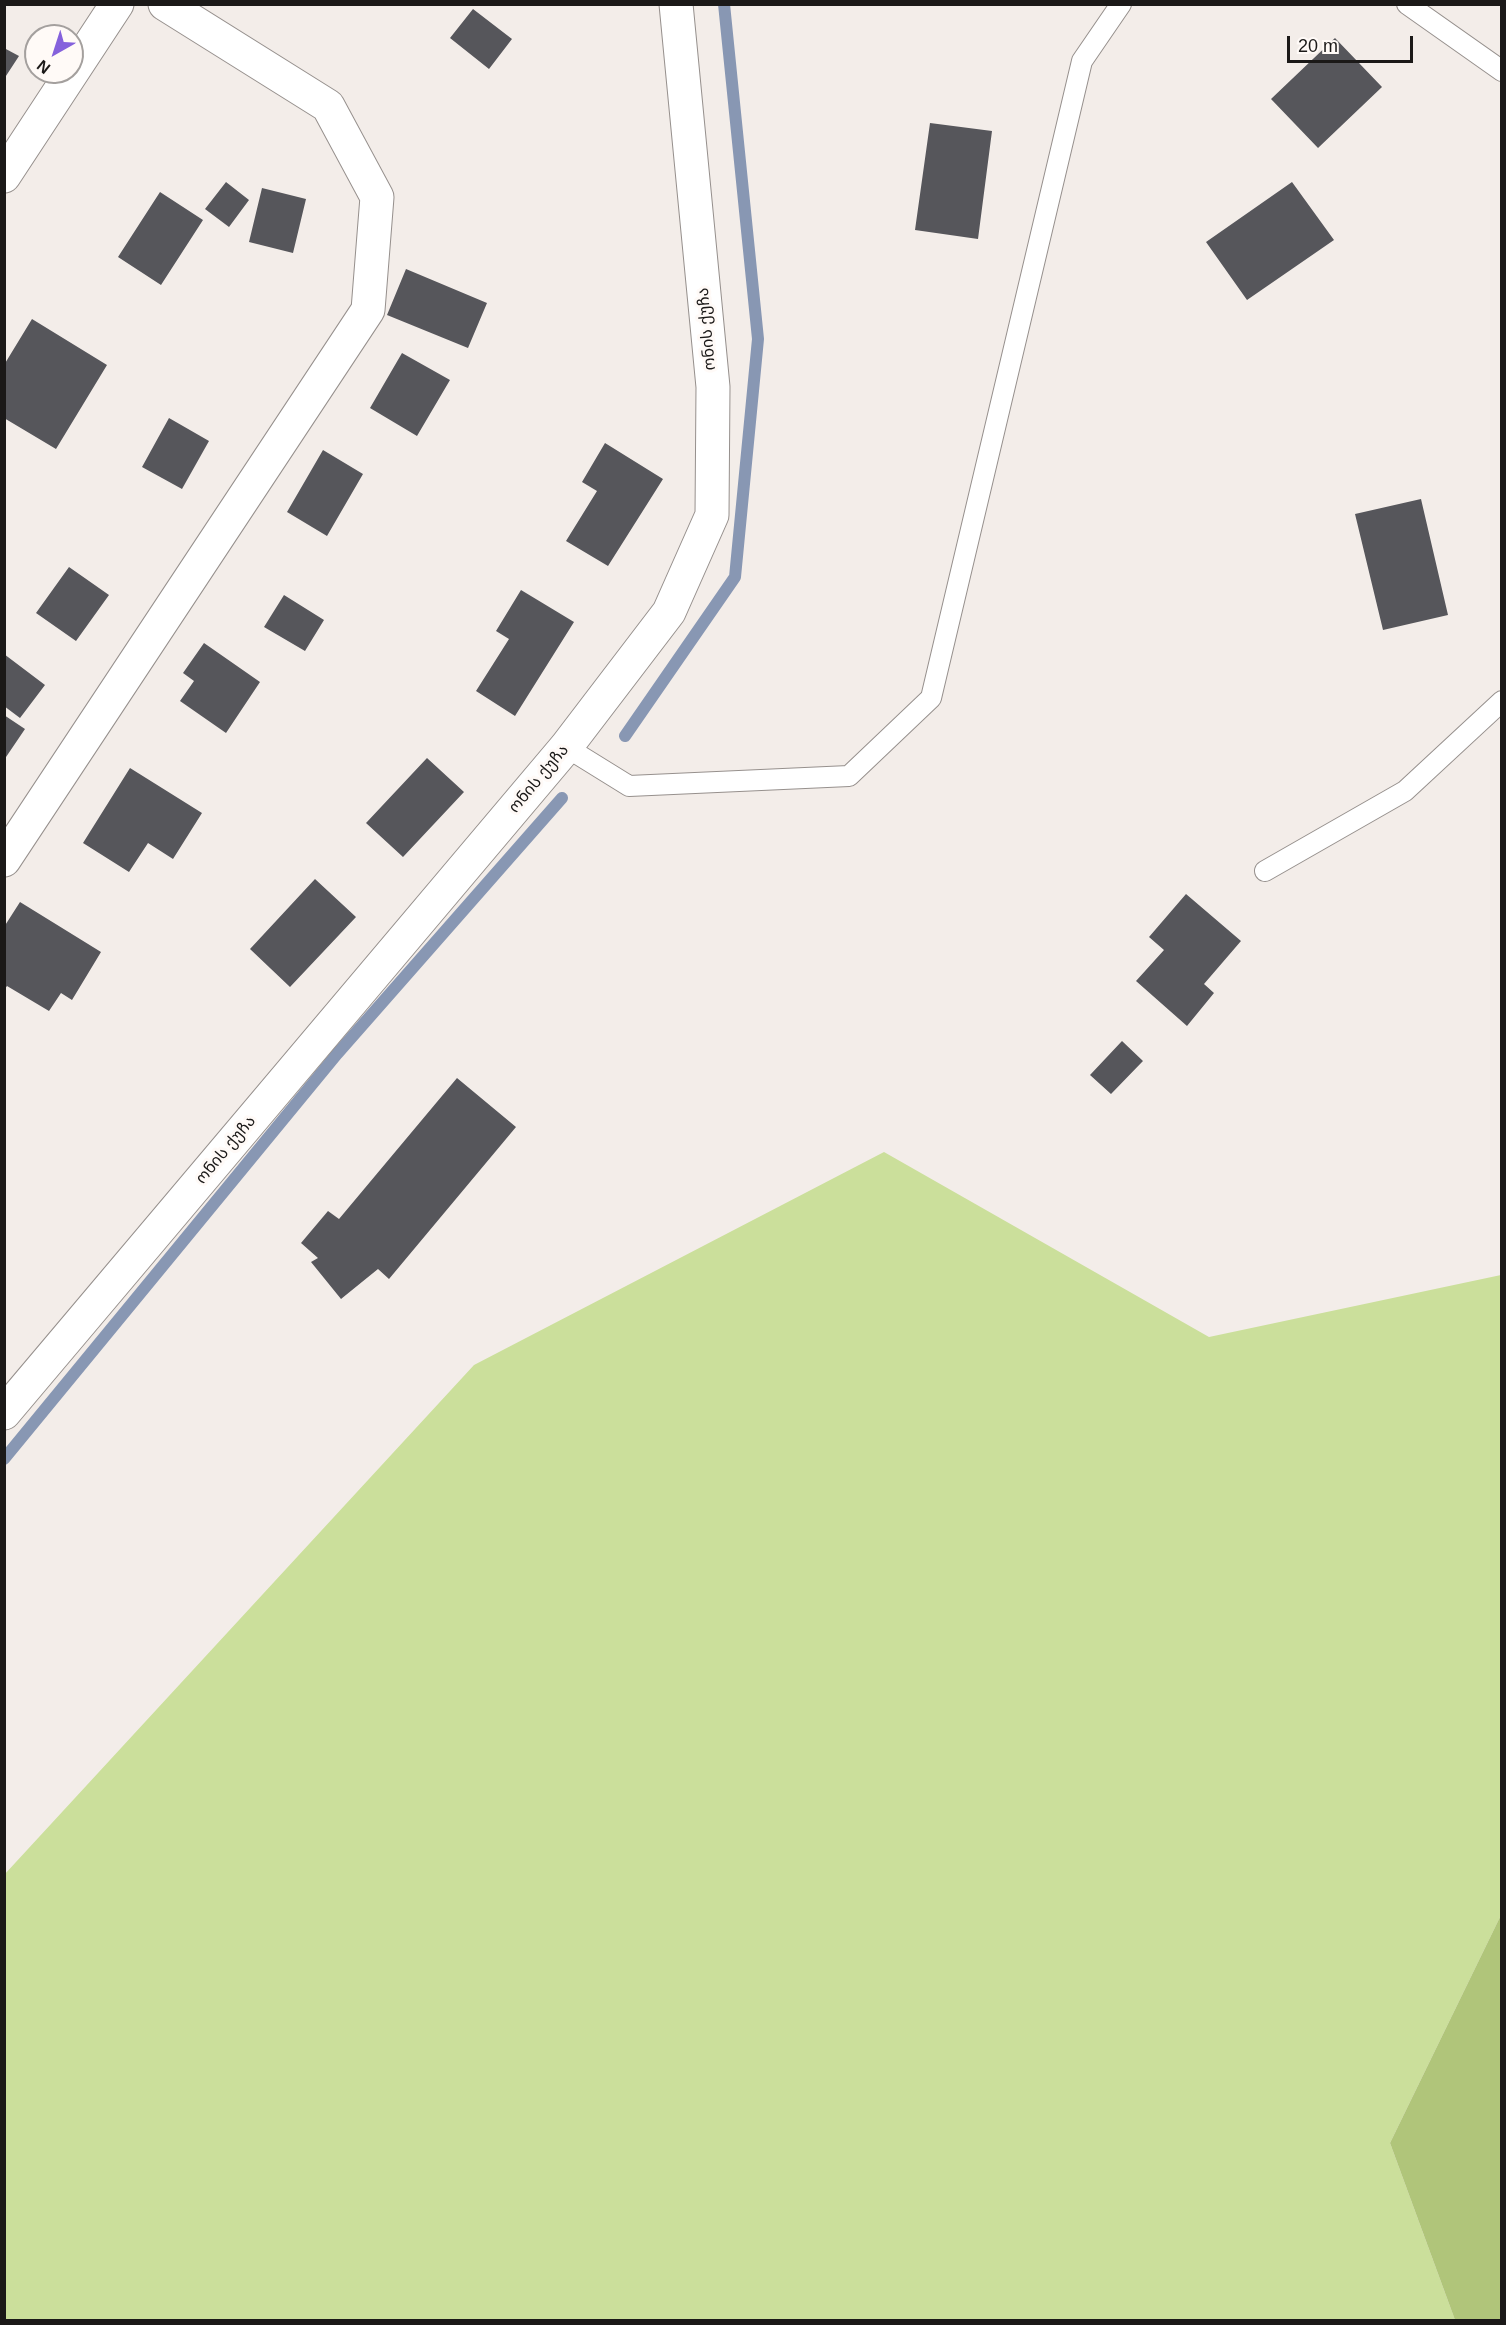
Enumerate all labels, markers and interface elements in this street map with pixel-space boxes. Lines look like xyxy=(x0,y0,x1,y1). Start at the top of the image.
north arrow xyxy=(24,24,84,84)
scale bar xyxy=(1290,24,1416,62)
text: 20 m xyxy=(1298,36,1338,56)
text: N xyxy=(34,57,53,77)
street label: ონის ქუჩა xyxy=(694,287,720,371)
street label: ონის ქუჩა xyxy=(505,741,573,817)
street label: ონის ქუჩა xyxy=(192,1112,260,1188)

